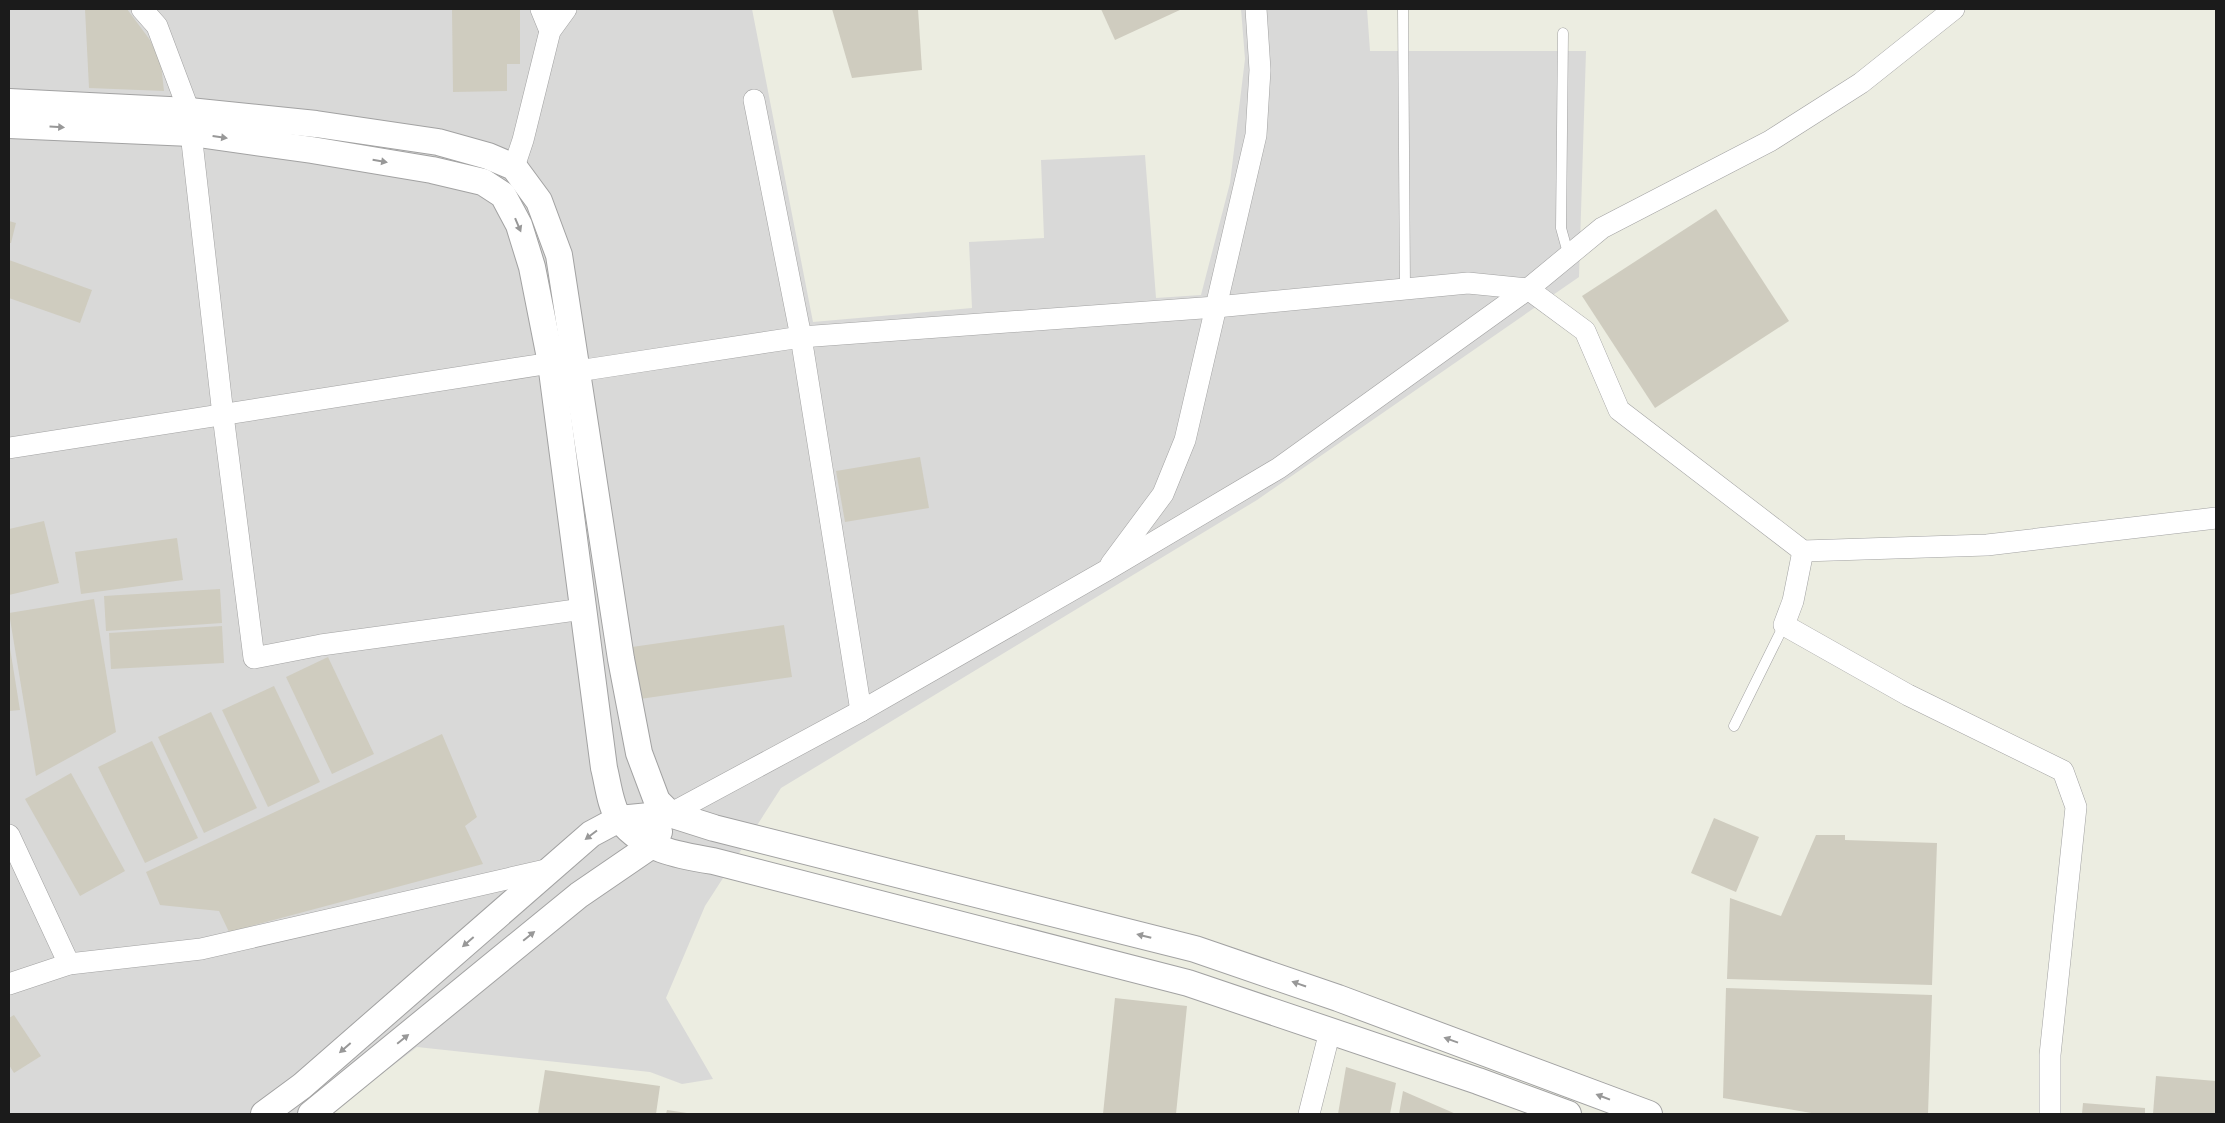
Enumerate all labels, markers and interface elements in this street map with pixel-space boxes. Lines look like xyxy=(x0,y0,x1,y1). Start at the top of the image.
one-way arrow xyxy=(50,124,66,132)
one-way arrow xyxy=(212,133,228,141)
one-way arrow xyxy=(373,158,389,166)
one-way arrow xyxy=(515,218,523,232)
one-way arrow xyxy=(585,830,598,841)
one-way arrow xyxy=(522,931,535,942)
one-way arrow xyxy=(1136,932,1151,940)
one-way arrow xyxy=(463,936,475,948)
one-way arrow xyxy=(1291,980,1306,987)
one-way arrow xyxy=(397,1034,410,1045)
one-way arrow xyxy=(1444,1036,1459,1043)
one-way arrow xyxy=(340,1042,352,1054)
one-way arrow xyxy=(1596,1093,1611,1100)

